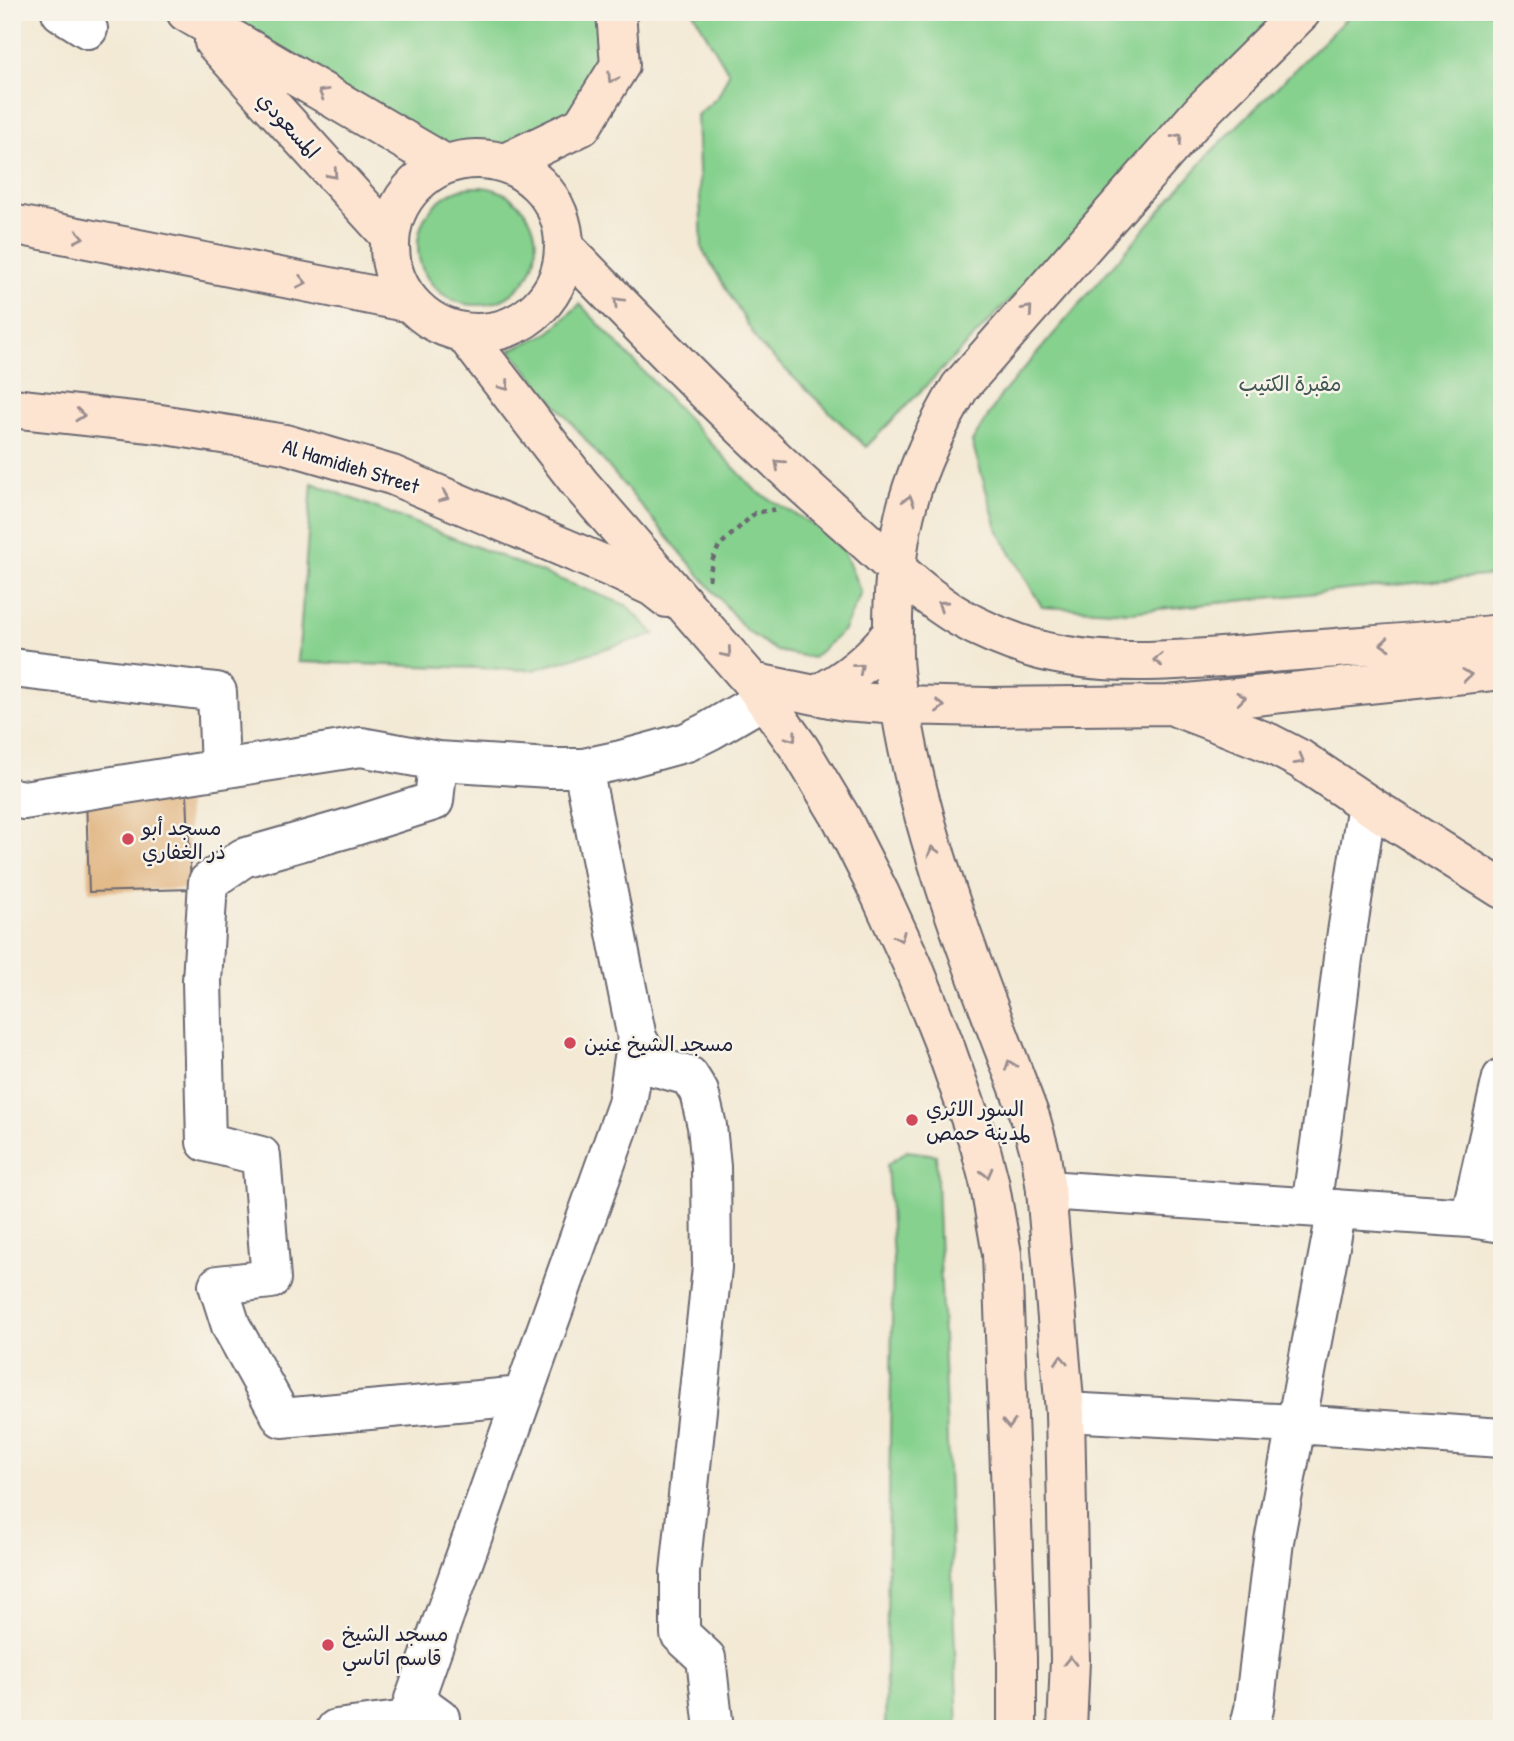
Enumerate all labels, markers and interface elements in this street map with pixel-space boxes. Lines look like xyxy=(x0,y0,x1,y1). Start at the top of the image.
one-way arrow xyxy=(607,70,620,83)
street label: المسعودي xyxy=(250,85,327,166)
one-way arrow xyxy=(317,88,330,101)
one-way arrow xyxy=(1170,134,1182,147)
one-way arrow xyxy=(325,166,338,179)
one-way arrow xyxy=(73,229,85,244)
one-way arrow xyxy=(296,273,308,288)
one-way arrow xyxy=(614,298,627,311)
one-way arrow xyxy=(1020,305,1032,318)
park label: مقبرة الكتيب xyxy=(1239,369,1341,398)
one-way arrow xyxy=(496,379,509,391)
one-way arrow xyxy=(74,408,86,423)
street label: Al Hamidieh Street xyxy=(279,431,424,501)
one-way arrow xyxy=(774,459,787,472)
one-way arrow xyxy=(437,488,449,502)
one-way arrow xyxy=(901,494,915,506)
one-way arrow xyxy=(937,601,950,613)
one-way arrow xyxy=(1379,636,1390,651)
one-way arrow xyxy=(718,645,731,658)
one-way arrow xyxy=(1152,653,1163,668)
one-way arrow xyxy=(851,664,863,677)
one-way arrow xyxy=(1461,667,1473,682)
one-way arrow xyxy=(1235,690,1247,705)
one-way arrow xyxy=(936,698,946,714)
one-way arrow xyxy=(784,729,796,742)
one-way arrow xyxy=(1292,751,1305,764)
place label: مسجد أبو ذر الغفاري xyxy=(140,813,226,867)
marker: مسجد أبو ذر الغفاري xyxy=(120,831,136,847)
one-way arrow xyxy=(927,845,942,857)
one-way arrow xyxy=(892,930,906,942)
place label: مسجد الشيخ عنين xyxy=(584,1029,733,1058)
marker: مسجد الشيخ عنين xyxy=(562,1035,578,1051)
one-way arrow xyxy=(1004,1060,1018,1072)
place label: السور الاثري لمدينة حمص xyxy=(926,1094,1031,1147)
marker: السور الاثري لمدينة حمص xyxy=(904,1112,920,1128)
one-way arrow xyxy=(979,1167,993,1179)
one-way arrow xyxy=(1054,1354,1069,1365)
one-way arrow xyxy=(1001,1418,1016,1429)
place label: مسجد الشيخ قاسم اتاسي xyxy=(342,1619,448,1677)
marker: مسجد الشيخ قاسم اتاسي xyxy=(320,1637,336,1653)
one-way arrow xyxy=(1062,1655,1077,1666)

